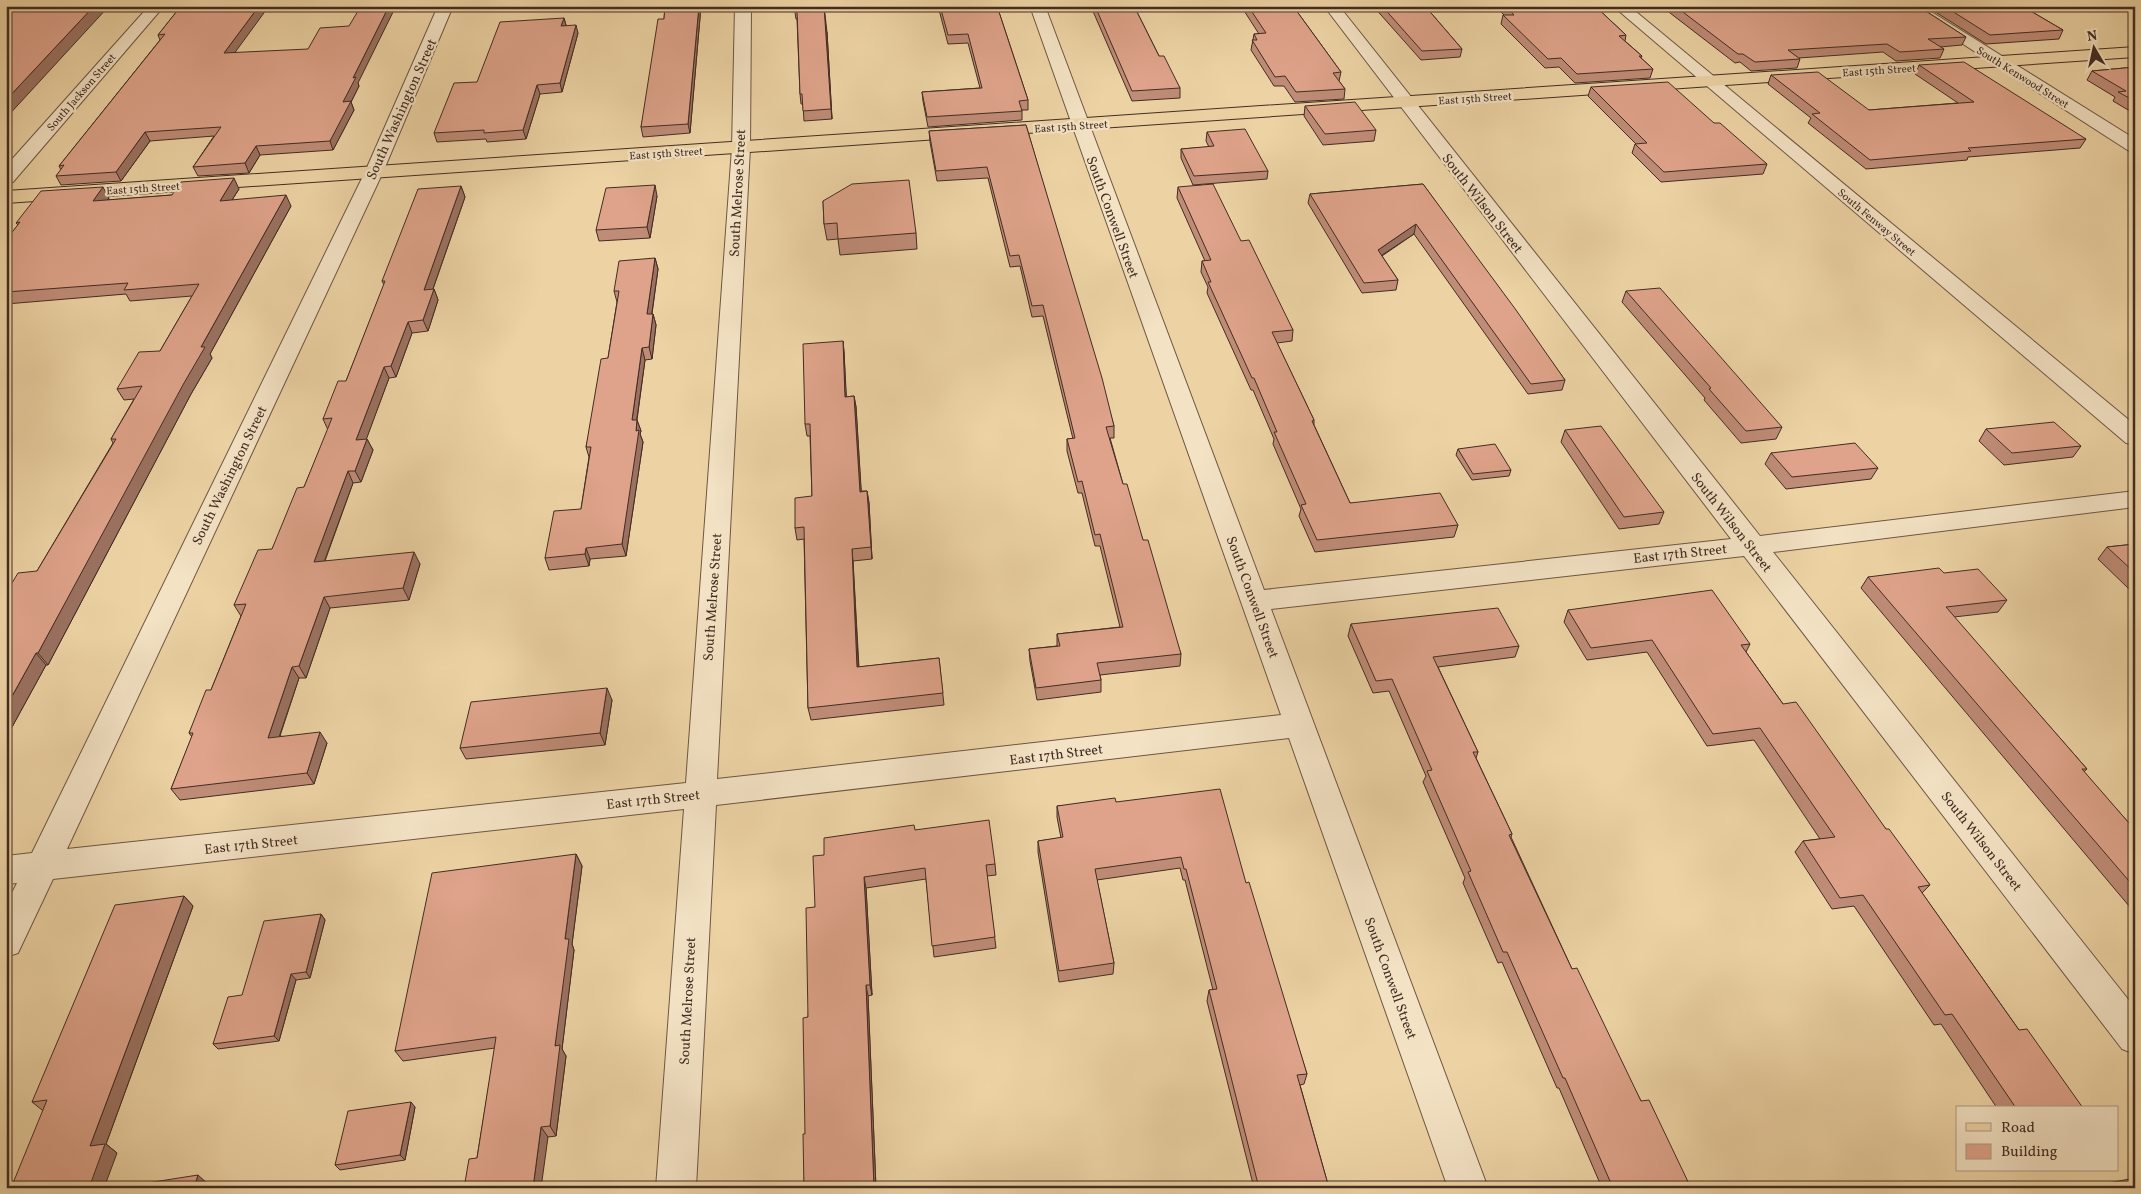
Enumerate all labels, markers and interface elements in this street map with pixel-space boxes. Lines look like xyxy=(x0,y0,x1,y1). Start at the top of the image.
north arrow xyxy=(2068,22,2118,72)
text: N xyxy=(2086,26,2099,47)
street label: South Washington Street xyxy=(363,36,442,183)
street label: South Kenwood Street xyxy=(1973,44,2071,113)
street label: South Jackson Street xyxy=(44,51,120,135)
street label: East 15th Street xyxy=(1842,61,1917,82)
street label: East 15th Street xyxy=(1438,89,1513,110)
street label: East 15th Street xyxy=(1034,117,1109,138)
street label: South Melrose Street xyxy=(726,129,751,258)
street label: East 15th Street xyxy=(629,144,704,165)
street label: South Wilson Street xyxy=(1437,150,1527,258)
street label: South Conwell Street xyxy=(1081,154,1143,281)
street label: East 15th Street xyxy=(106,179,181,200)
street label: South Fenway Street xyxy=(1834,186,1919,260)
street label: South Washington Street xyxy=(188,403,272,549)
street label: South Wilson Street xyxy=(1686,469,1776,577)
street label: South Melrose Street xyxy=(700,532,727,662)
street label: South Conwell Street xyxy=(1221,534,1283,661)
street label: East 17th Street xyxy=(1632,540,1728,569)
street label: East 17th Street xyxy=(1008,740,1104,771)
street label: East 17th Street xyxy=(605,786,701,815)
street label: South Wilson Street xyxy=(1936,788,2026,896)
street label: East 17th Street xyxy=(203,831,299,860)
street label: South Conwell Street xyxy=(1359,915,1421,1042)
street label: South Melrose Street xyxy=(676,937,701,1066)
legend xyxy=(1956,1106,2118,1172)
text: Road xyxy=(2001,1118,2035,1139)
text: Building xyxy=(2001,1142,2058,1163)

